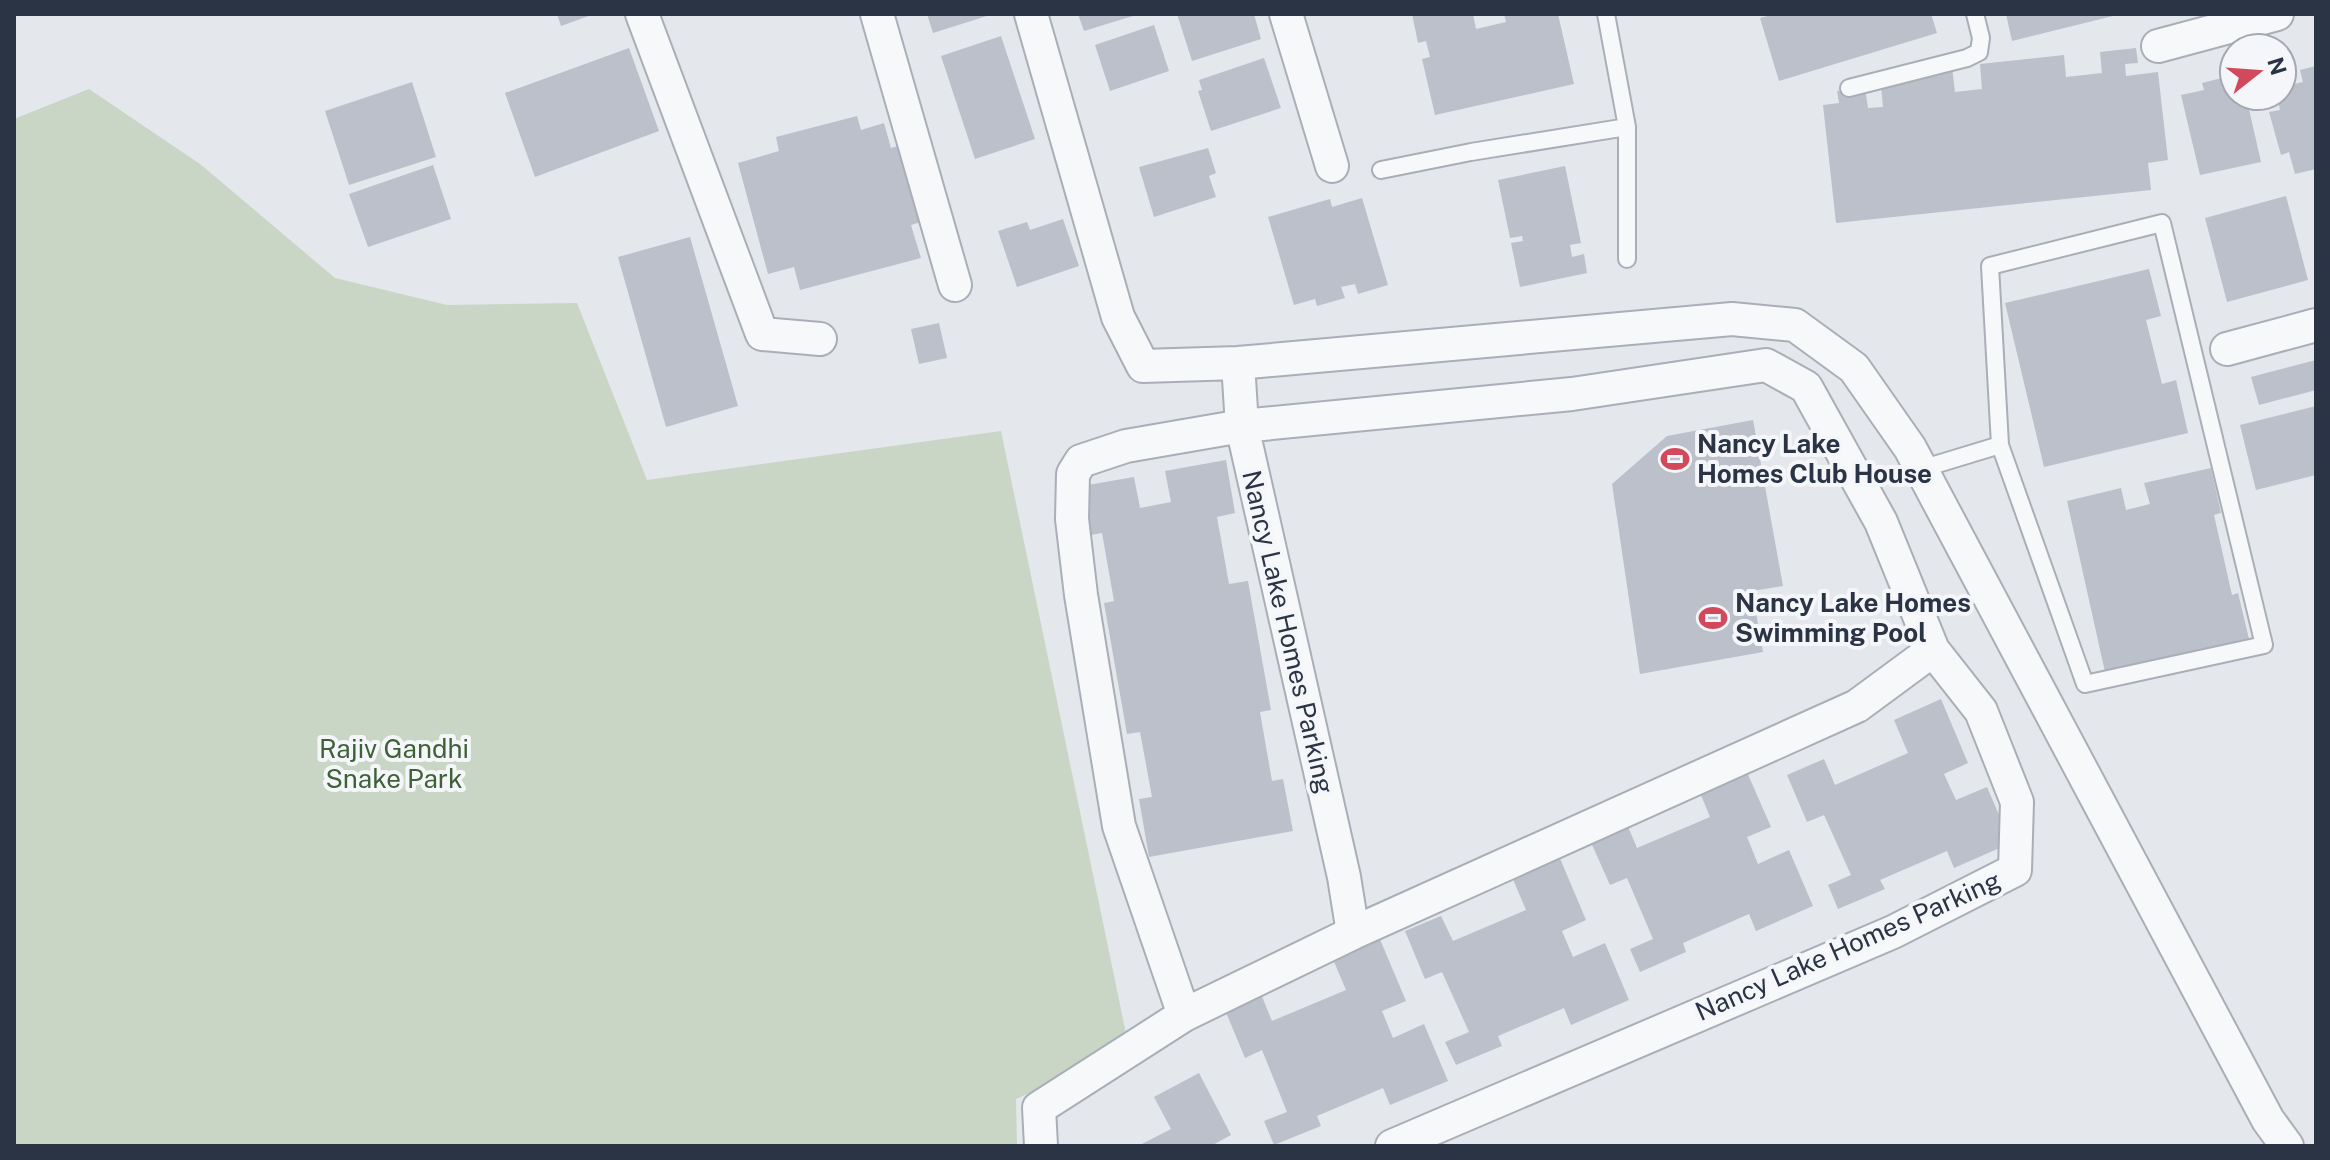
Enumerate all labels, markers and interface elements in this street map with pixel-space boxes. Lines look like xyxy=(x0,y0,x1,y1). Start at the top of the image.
north arrow xyxy=(2218,32,2298,112)
text: N xyxy=(2262,54,2292,78)
place label: Nancy Lake Homes Club House xyxy=(1697,428,1932,489)
sports icon: Nancy Lake Homes Club House xyxy=(1660,444,1690,474)
street label: Nancy Lake Homes Parking xyxy=(1236,467,1341,797)
place label: Nancy Lake Homes Swimming Pool xyxy=(1735,587,1971,648)
sports icon: Nancy Lake Homes Swimming Pool xyxy=(1698,603,1728,633)
park label: Rajiv Gandhi Snake Park xyxy=(319,733,469,794)
street label: Nancy Lake Homes Parking xyxy=(1690,864,2005,1027)

